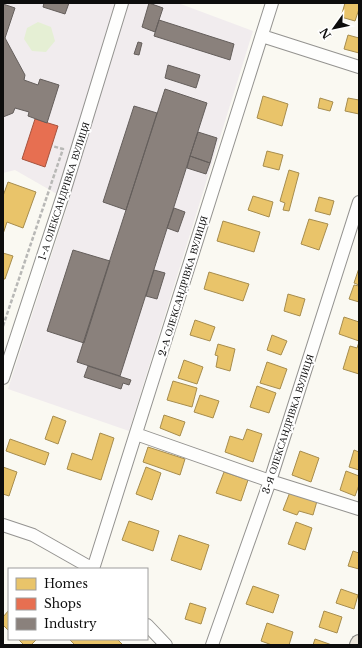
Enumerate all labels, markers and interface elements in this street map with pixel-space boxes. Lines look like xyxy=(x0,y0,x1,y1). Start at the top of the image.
north arrow xyxy=(314,8,354,48)
text: N xyxy=(317,25,334,42)
street label: 1-А ОЛЕКСАНДРІВКА ВУЛИЦЯ xyxy=(35,120,93,262)
street label: 2-А ОЛЕКСАНДРІВКА ВУЛИЦЯ xyxy=(155,214,211,358)
street label: 3-Я ОЛЕКСАНДРІВКА ВУЛИЦЯ xyxy=(259,352,317,495)
legend xyxy=(8,568,148,640)
text: Homes xyxy=(44,576,88,591)
text: Shops xyxy=(44,596,81,611)
text: Industry xyxy=(44,616,97,631)

